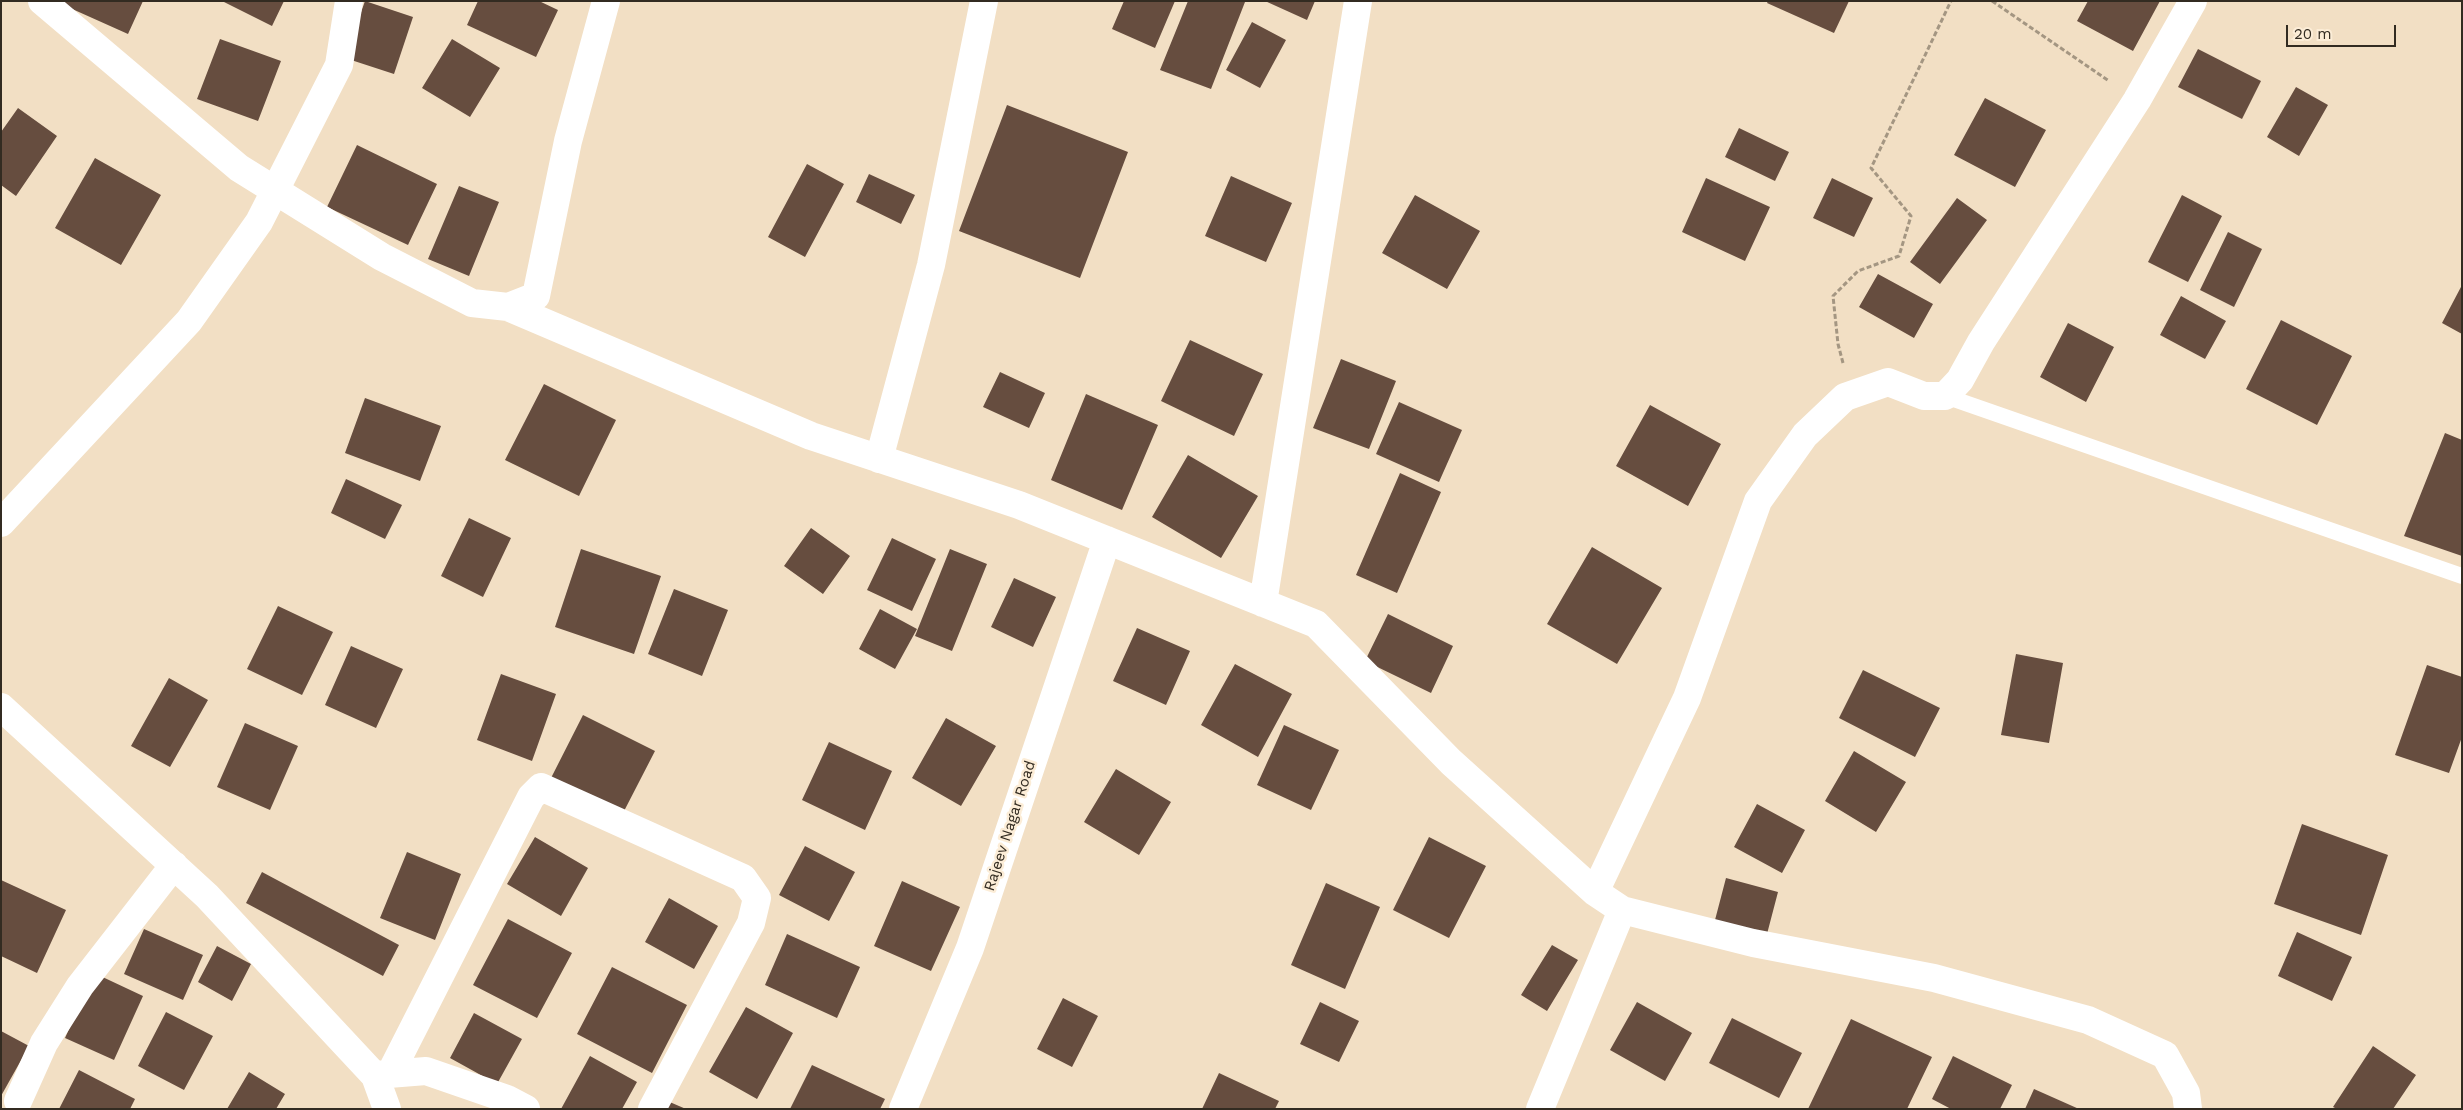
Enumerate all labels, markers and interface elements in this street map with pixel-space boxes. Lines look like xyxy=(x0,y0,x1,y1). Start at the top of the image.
scale bar xyxy=(2288,15,2398,47)
text: 20 m xyxy=(2294,25,2332,43)
street label: Rajeev Nagar Road xyxy=(980,758,1040,894)

